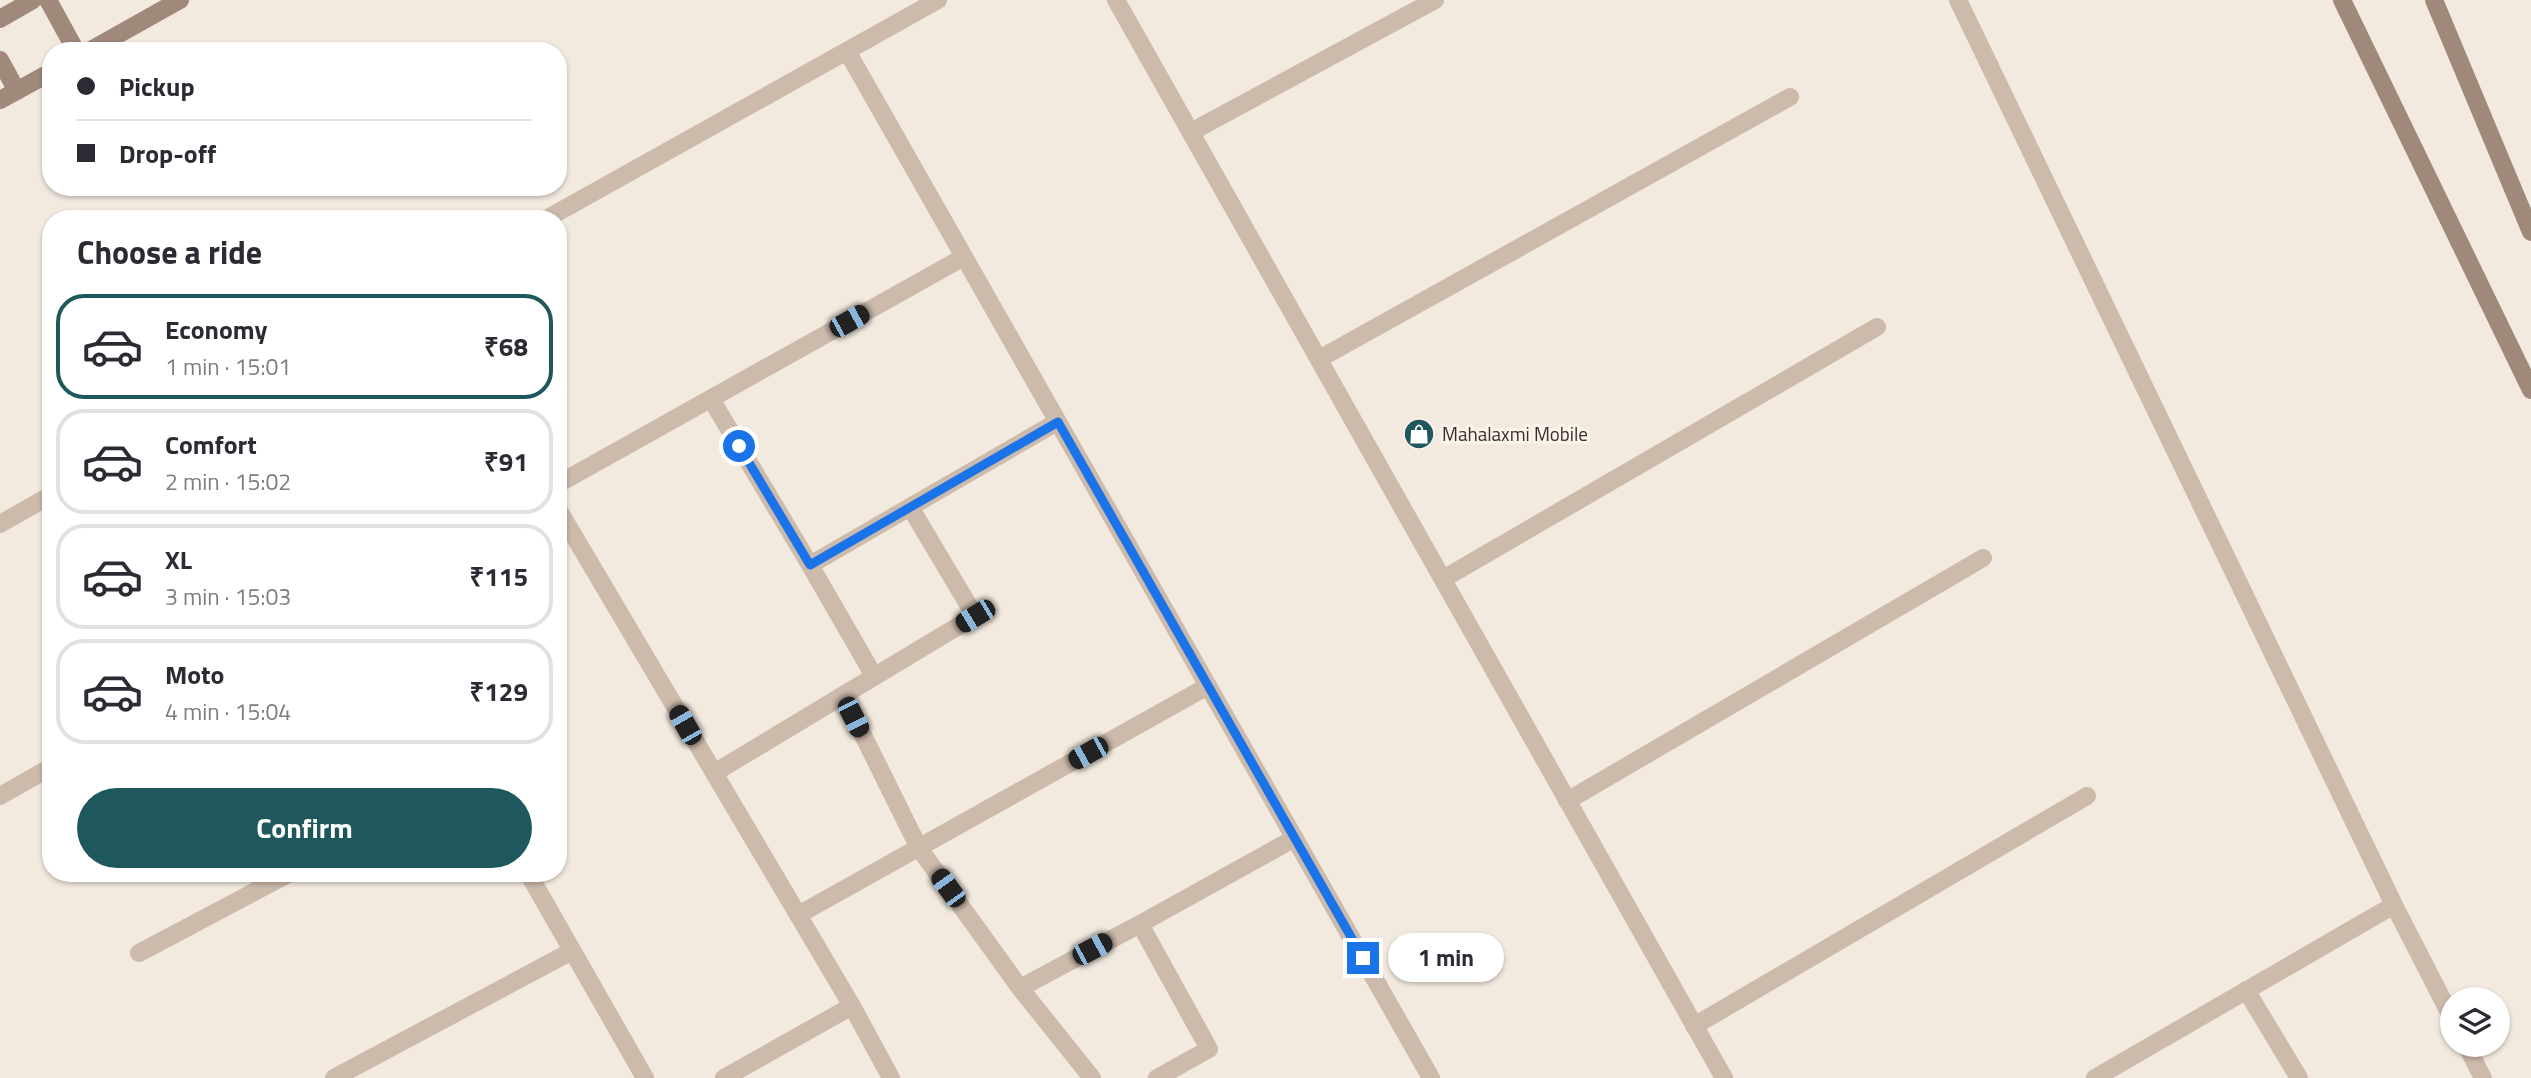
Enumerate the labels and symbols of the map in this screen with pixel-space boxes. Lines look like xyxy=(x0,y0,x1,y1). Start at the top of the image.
car xyxy=(826,302,873,340)
shop icon: Mahalaxmi Mobile xyxy=(1402,417,1436,451)
place label: Mahalaxmi Mobile xyxy=(1442,419,1588,448)
route start xyxy=(723,430,755,462)
car xyxy=(952,596,999,636)
car xyxy=(835,694,872,740)
car xyxy=(666,702,705,748)
car xyxy=(1065,734,1112,772)
car xyxy=(928,865,969,911)
car xyxy=(1069,930,1116,968)
callout: 1 min xyxy=(1388,934,1503,982)
route end xyxy=(1347,942,1379,974)

